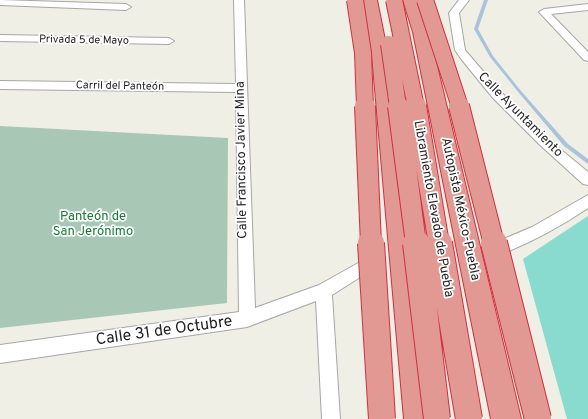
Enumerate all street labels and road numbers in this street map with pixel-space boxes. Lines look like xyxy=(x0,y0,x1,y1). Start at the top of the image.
street label: Privada 5 de Mayo xyxy=(39,32,129,48)
street label: Calle Ayuntamiento xyxy=(474,69,566,161)
street label: Carril del Panteón xyxy=(76,78,164,94)
street label: Calle Francisco Javier Mina xyxy=(233,81,251,239)
street label: Libramiento Elevado de Puebla xyxy=(410,119,456,299)
street label: Autopista México-Puebla xyxy=(437,136,483,282)
street label: Calle 31 de Octubre xyxy=(94,312,234,350)

